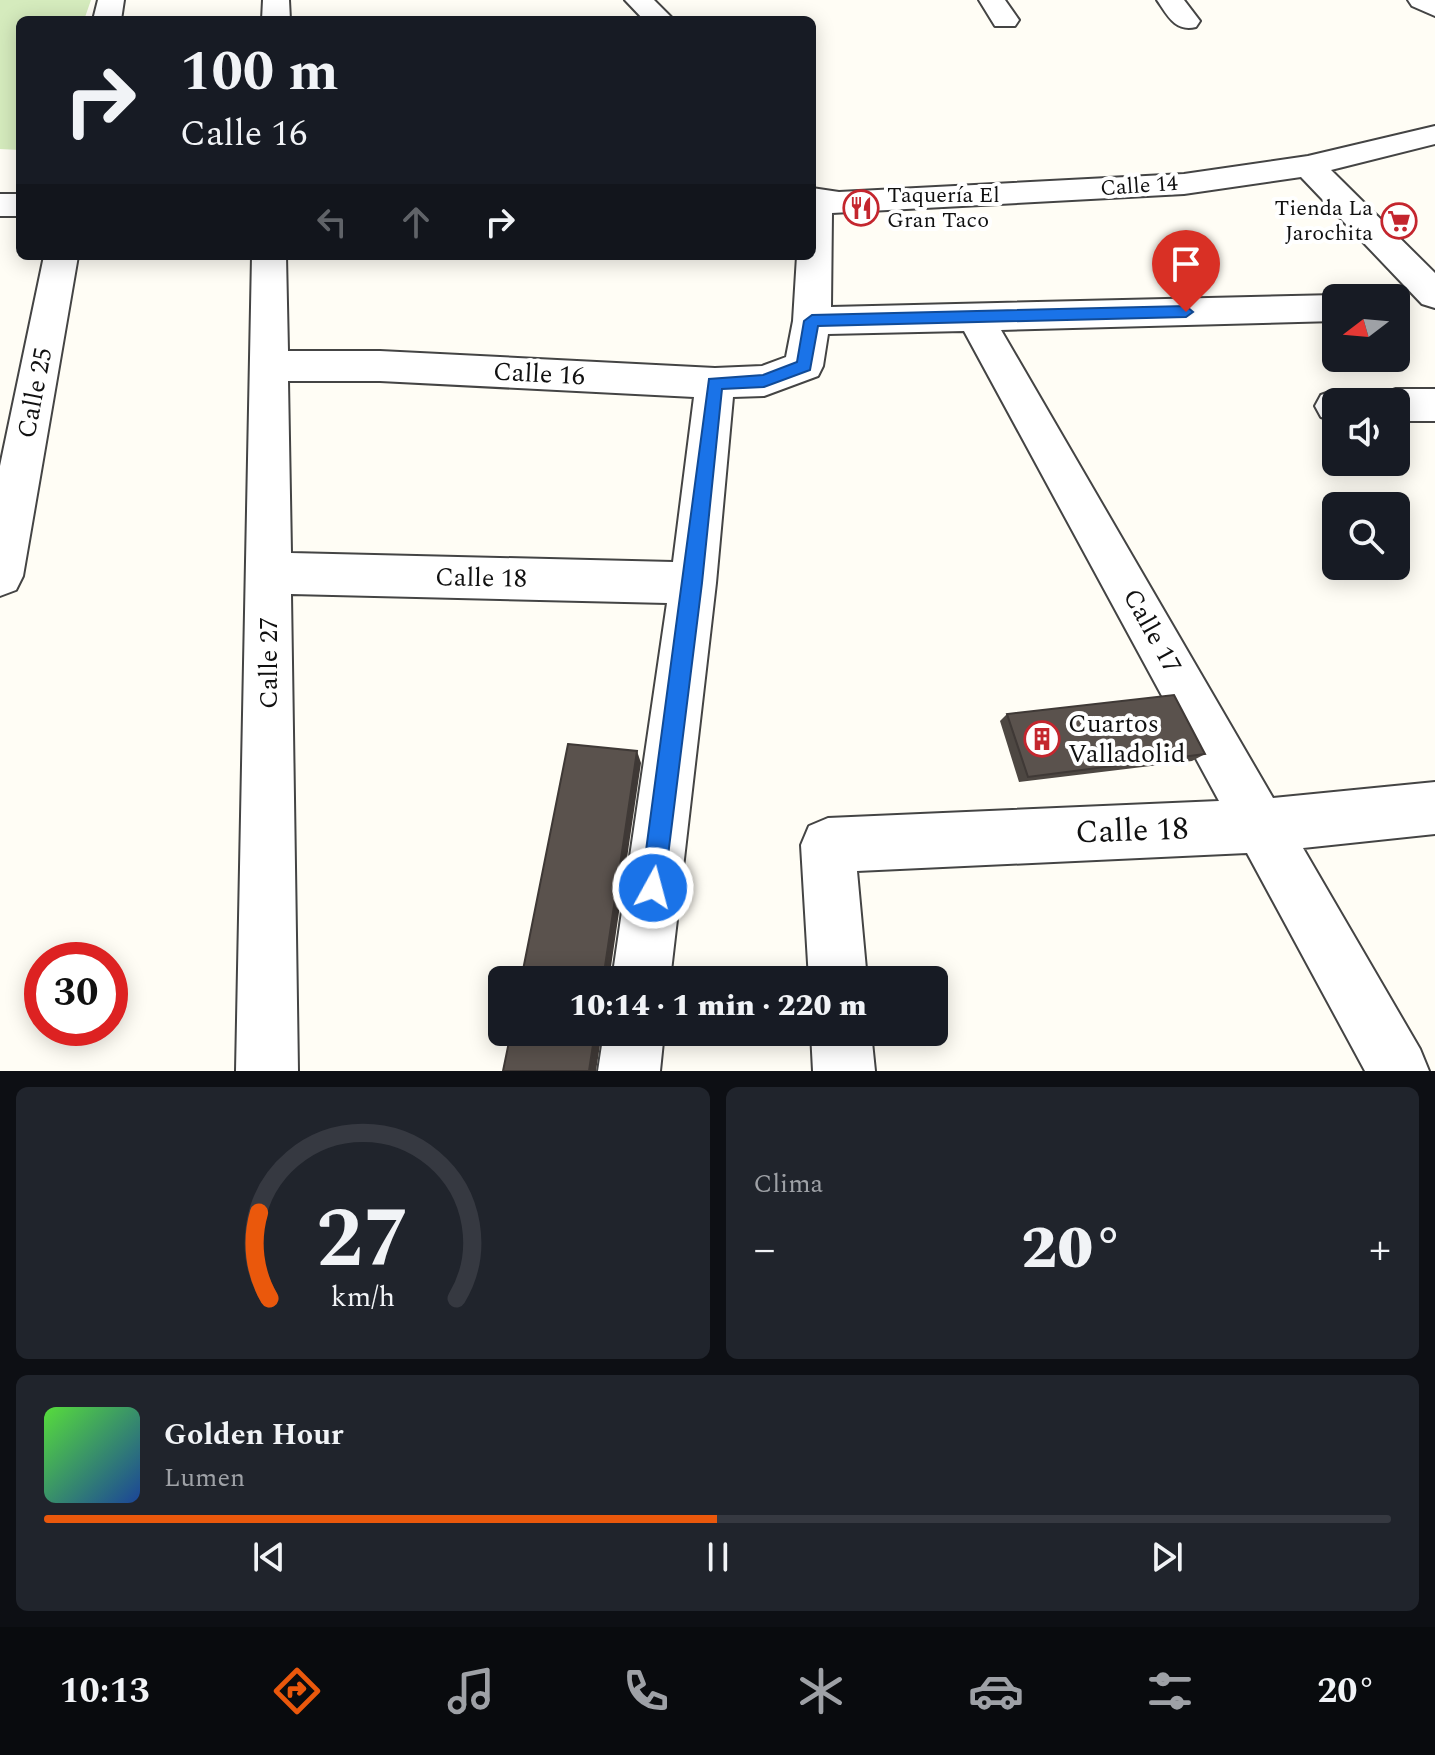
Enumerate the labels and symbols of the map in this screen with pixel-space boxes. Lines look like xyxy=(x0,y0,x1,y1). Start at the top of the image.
street label: Calle 14 xyxy=(1099,167,1179,205)
place label: Taquería El Gran Taco xyxy=(887,179,1000,237)
restaurant icon: Taquería El Gran Taco xyxy=(842,189,880,227)
place label: Tienda La Jarochita xyxy=(1275,192,1373,250)
supermarket icon: Tienda La Jarochita xyxy=(1380,202,1418,240)
pin xyxy=(1152,230,1220,312)
north arrow xyxy=(1322,284,1410,372)
street label: Calle 25 xyxy=(7,344,63,442)
street label: Calle 16 xyxy=(492,352,586,396)
street label: Calle 18 xyxy=(435,557,527,599)
street label: Calle 17 xyxy=(1112,581,1192,681)
street label: Calle 27 xyxy=(249,617,289,709)
place label: Cuartos Valladolid xyxy=(1068,704,1185,774)
building icon: Cuartos Valladolid xyxy=(1023,720,1061,758)
street label: Calle 18 xyxy=(1075,805,1189,857)
position arrow xyxy=(611,846,695,930)
speed limit sign: 30 xyxy=(24,942,128,1046)

